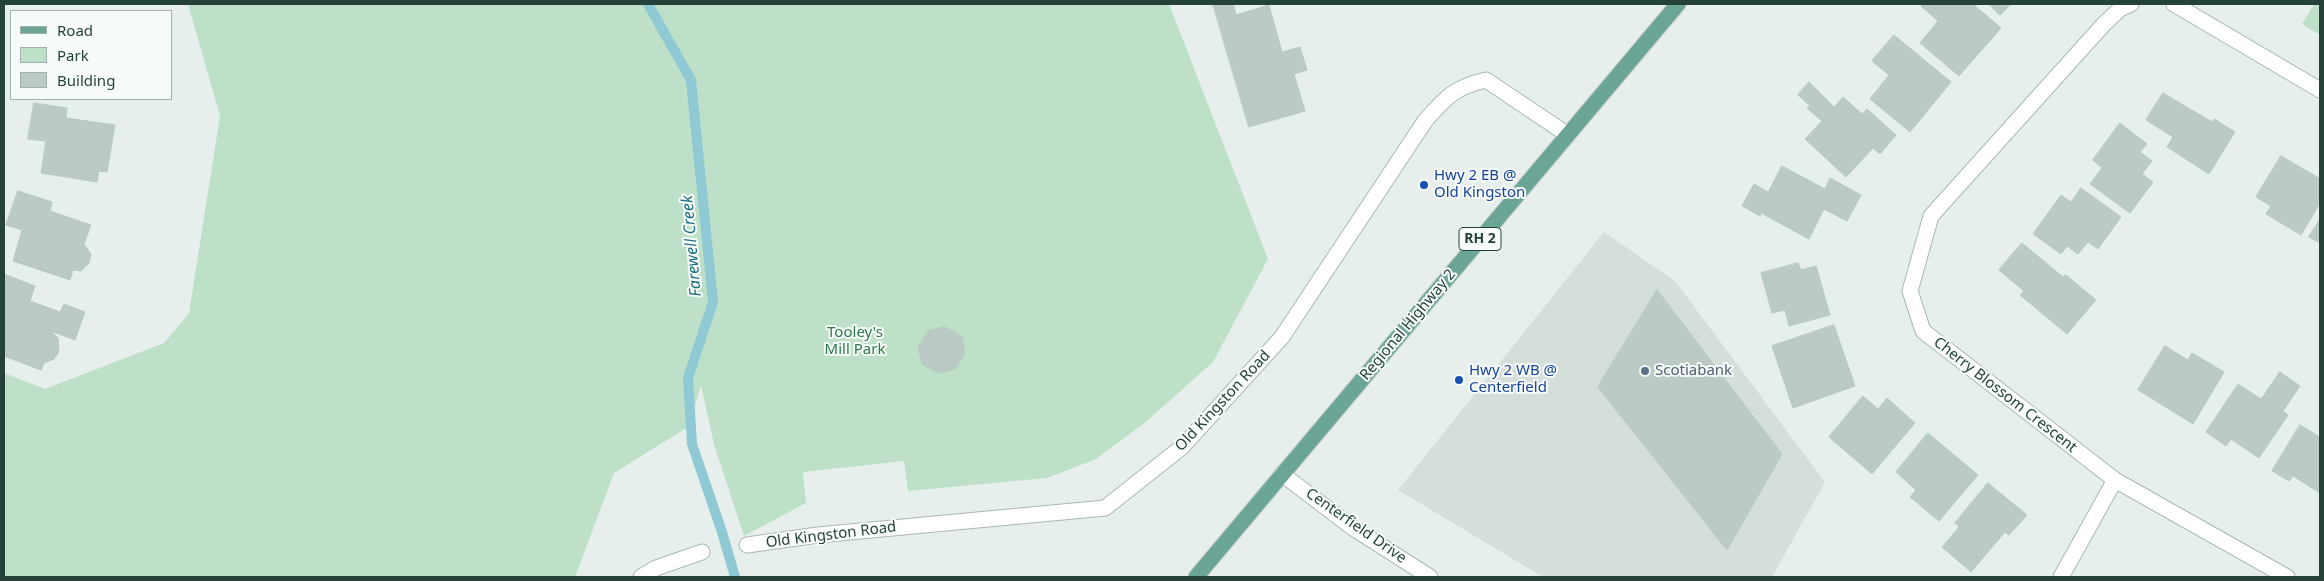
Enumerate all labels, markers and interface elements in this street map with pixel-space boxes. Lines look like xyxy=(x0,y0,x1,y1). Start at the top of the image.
legend xyxy=(10,10,172,100)
text: Road xyxy=(57,20,93,40)
text: Park xyxy=(57,45,89,65)
text: Building xyxy=(57,70,115,90)
place label: Hwy 2 EB @ Old Kingston xyxy=(1434,167,1525,202)
marker: Hwy 2 EB @ Old Kingston xyxy=(1418,179,1430,191)
water label: Farewell Creek xyxy=(678,194,706,298)
road number: RH 2 xyxy=(1459,228,1501,250)
street label: Regional Highway 2 xyxy=(1356,266,1460,384)
park label: Tooley's Mill Park xyxy=(825,324,885,359)
street label: Cherry Blossom Crescent xyxy=(1930,334,2080,456)
street label: Old Kingston Road xyxy=(1172,347,1274,455)
place label: Hwy 2 WB @ Centerfield xyxy=(1469,362,1557,397)
place label: Scotiabank xyxy=(1655,362,1732,380)
marker: Scotiabank xyxy=(1639,365,1651,377)
marker: Hwy 2 WB @ Centerfield xyxy=(1453,374,1465,386)
street label: Centerfield Drive xyxy=(1302,485,1410,567)
street label: Old Kingston Road xyxy=(765,518,897,552)

